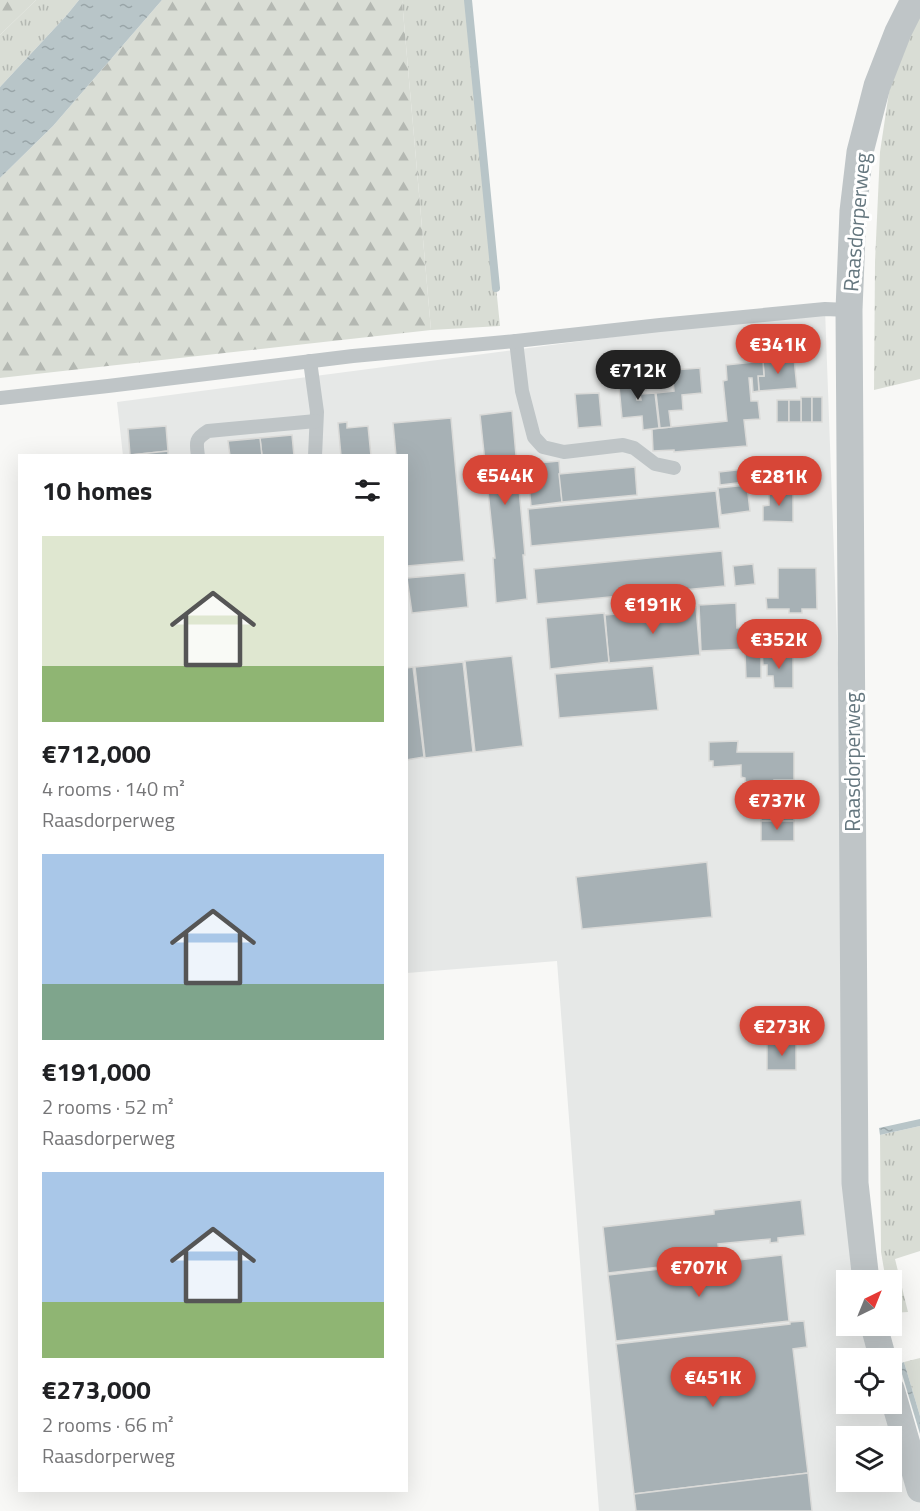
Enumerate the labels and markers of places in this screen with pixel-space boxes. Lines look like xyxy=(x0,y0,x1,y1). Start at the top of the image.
pin: €341K xyxy=(736,324,820,375)
pin: €712K xyxy=(596,350,680,401)
pin: €544K xyxy=(463,455,547,506)
pin: €281K xyxy=(737,456,821,507)
pin: €191K xyxy=(611,584,695,635)
pin: €352K xyxy=(737,619,821,670)
pin: €737K xyxy=(735,780,819,831)
pin: €273K xyxy=(740,1006,824,1057)
pin: €707K xyxy=(657,1247,741,1298)
pin: €451K xyxy=(671,1357,755,1408)

